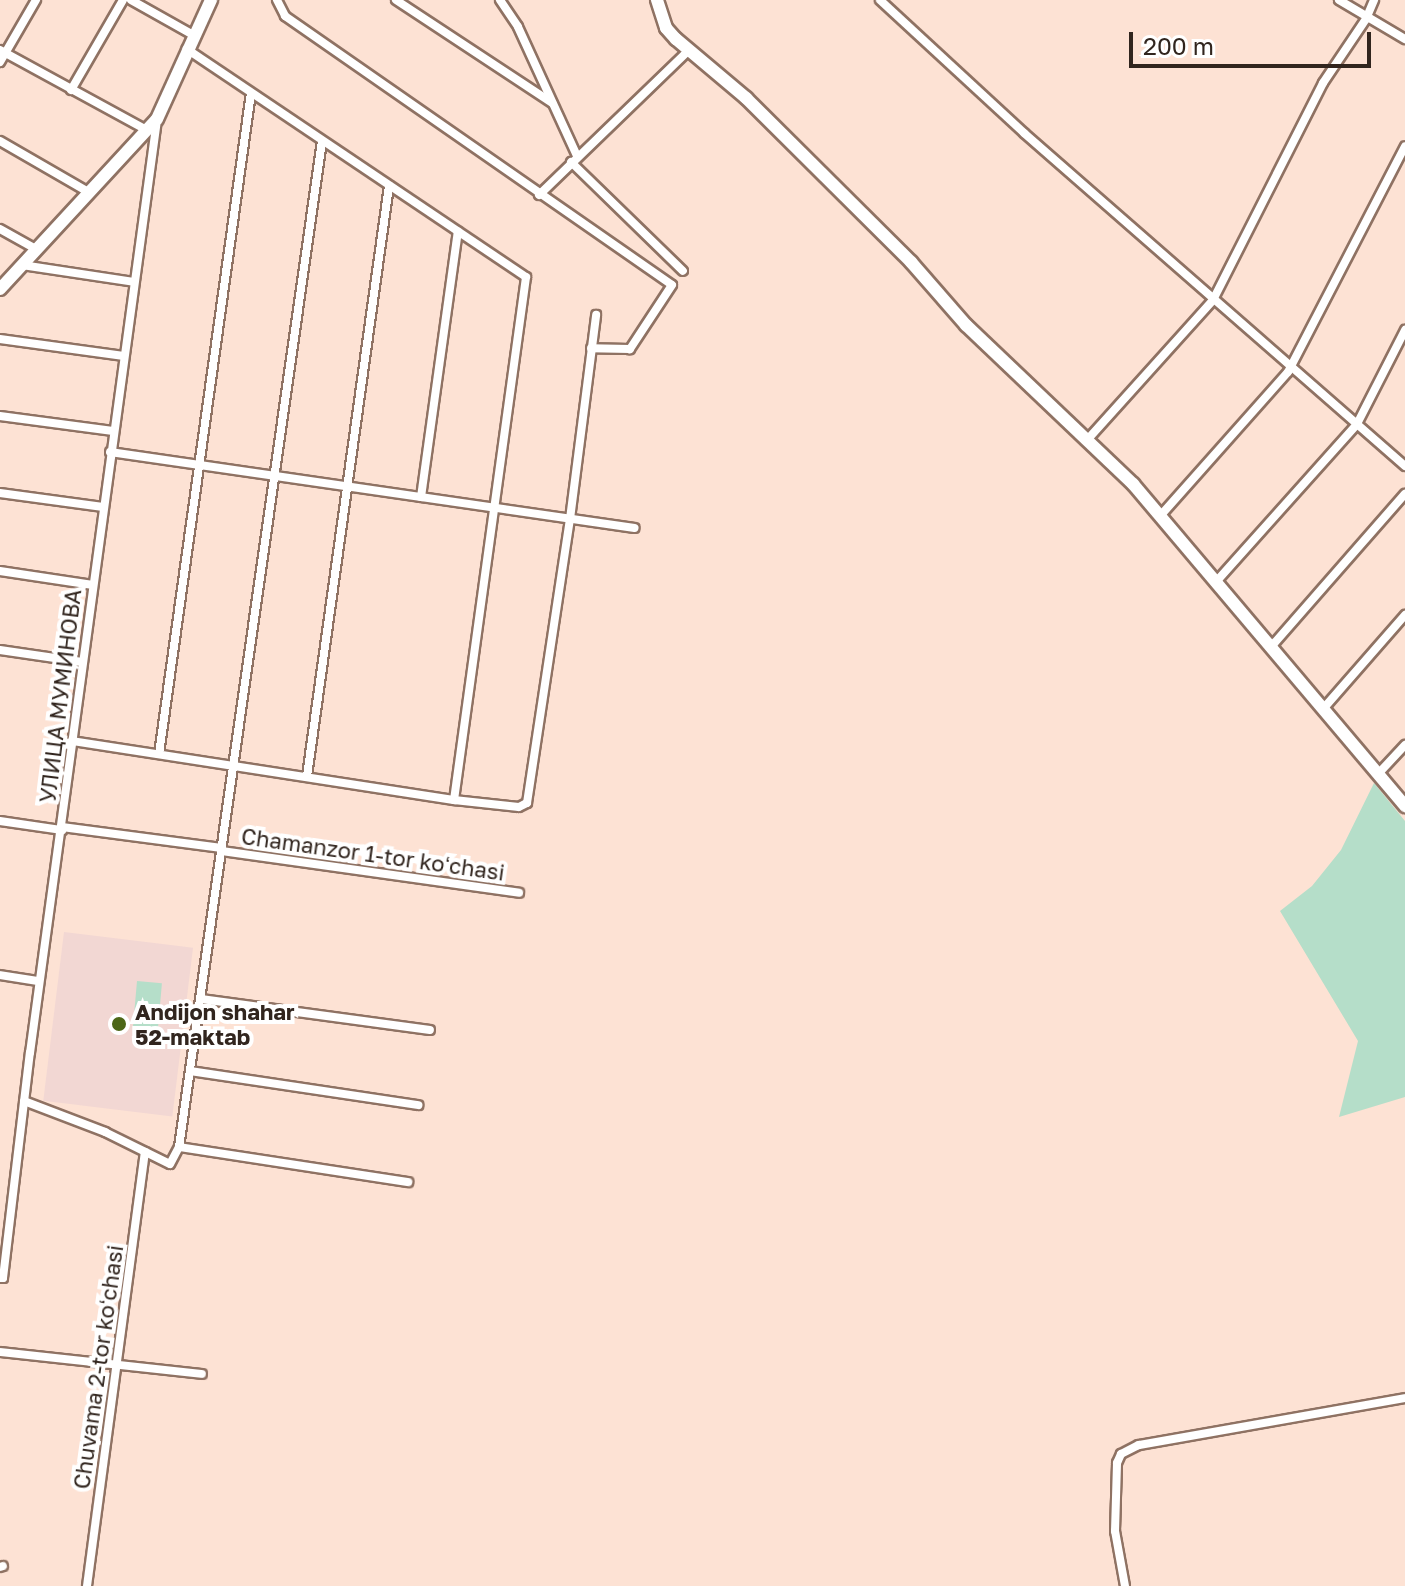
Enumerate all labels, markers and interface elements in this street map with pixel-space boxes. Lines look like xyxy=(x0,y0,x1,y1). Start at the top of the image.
scale bar xyxy=(1133,16,1375,66)
text: 200 m xyxy=(1143,31,1214,60)
street label: УЛИЦА МУМИНОВА xyxy=(34,588,86,804)
street label: Chamanzor 1-tor koʻchasi xyxy=(240,822,506,886)
place label: Andijon shahar 52-maktab xyxy=(135,998,295,1050)
marker: Andijon shahar 52-maktab xyxy=(110,1015,128,1033)
street label: Chuvama 2-tor koʻchasi xyxy=(68,1243,128,1491)

